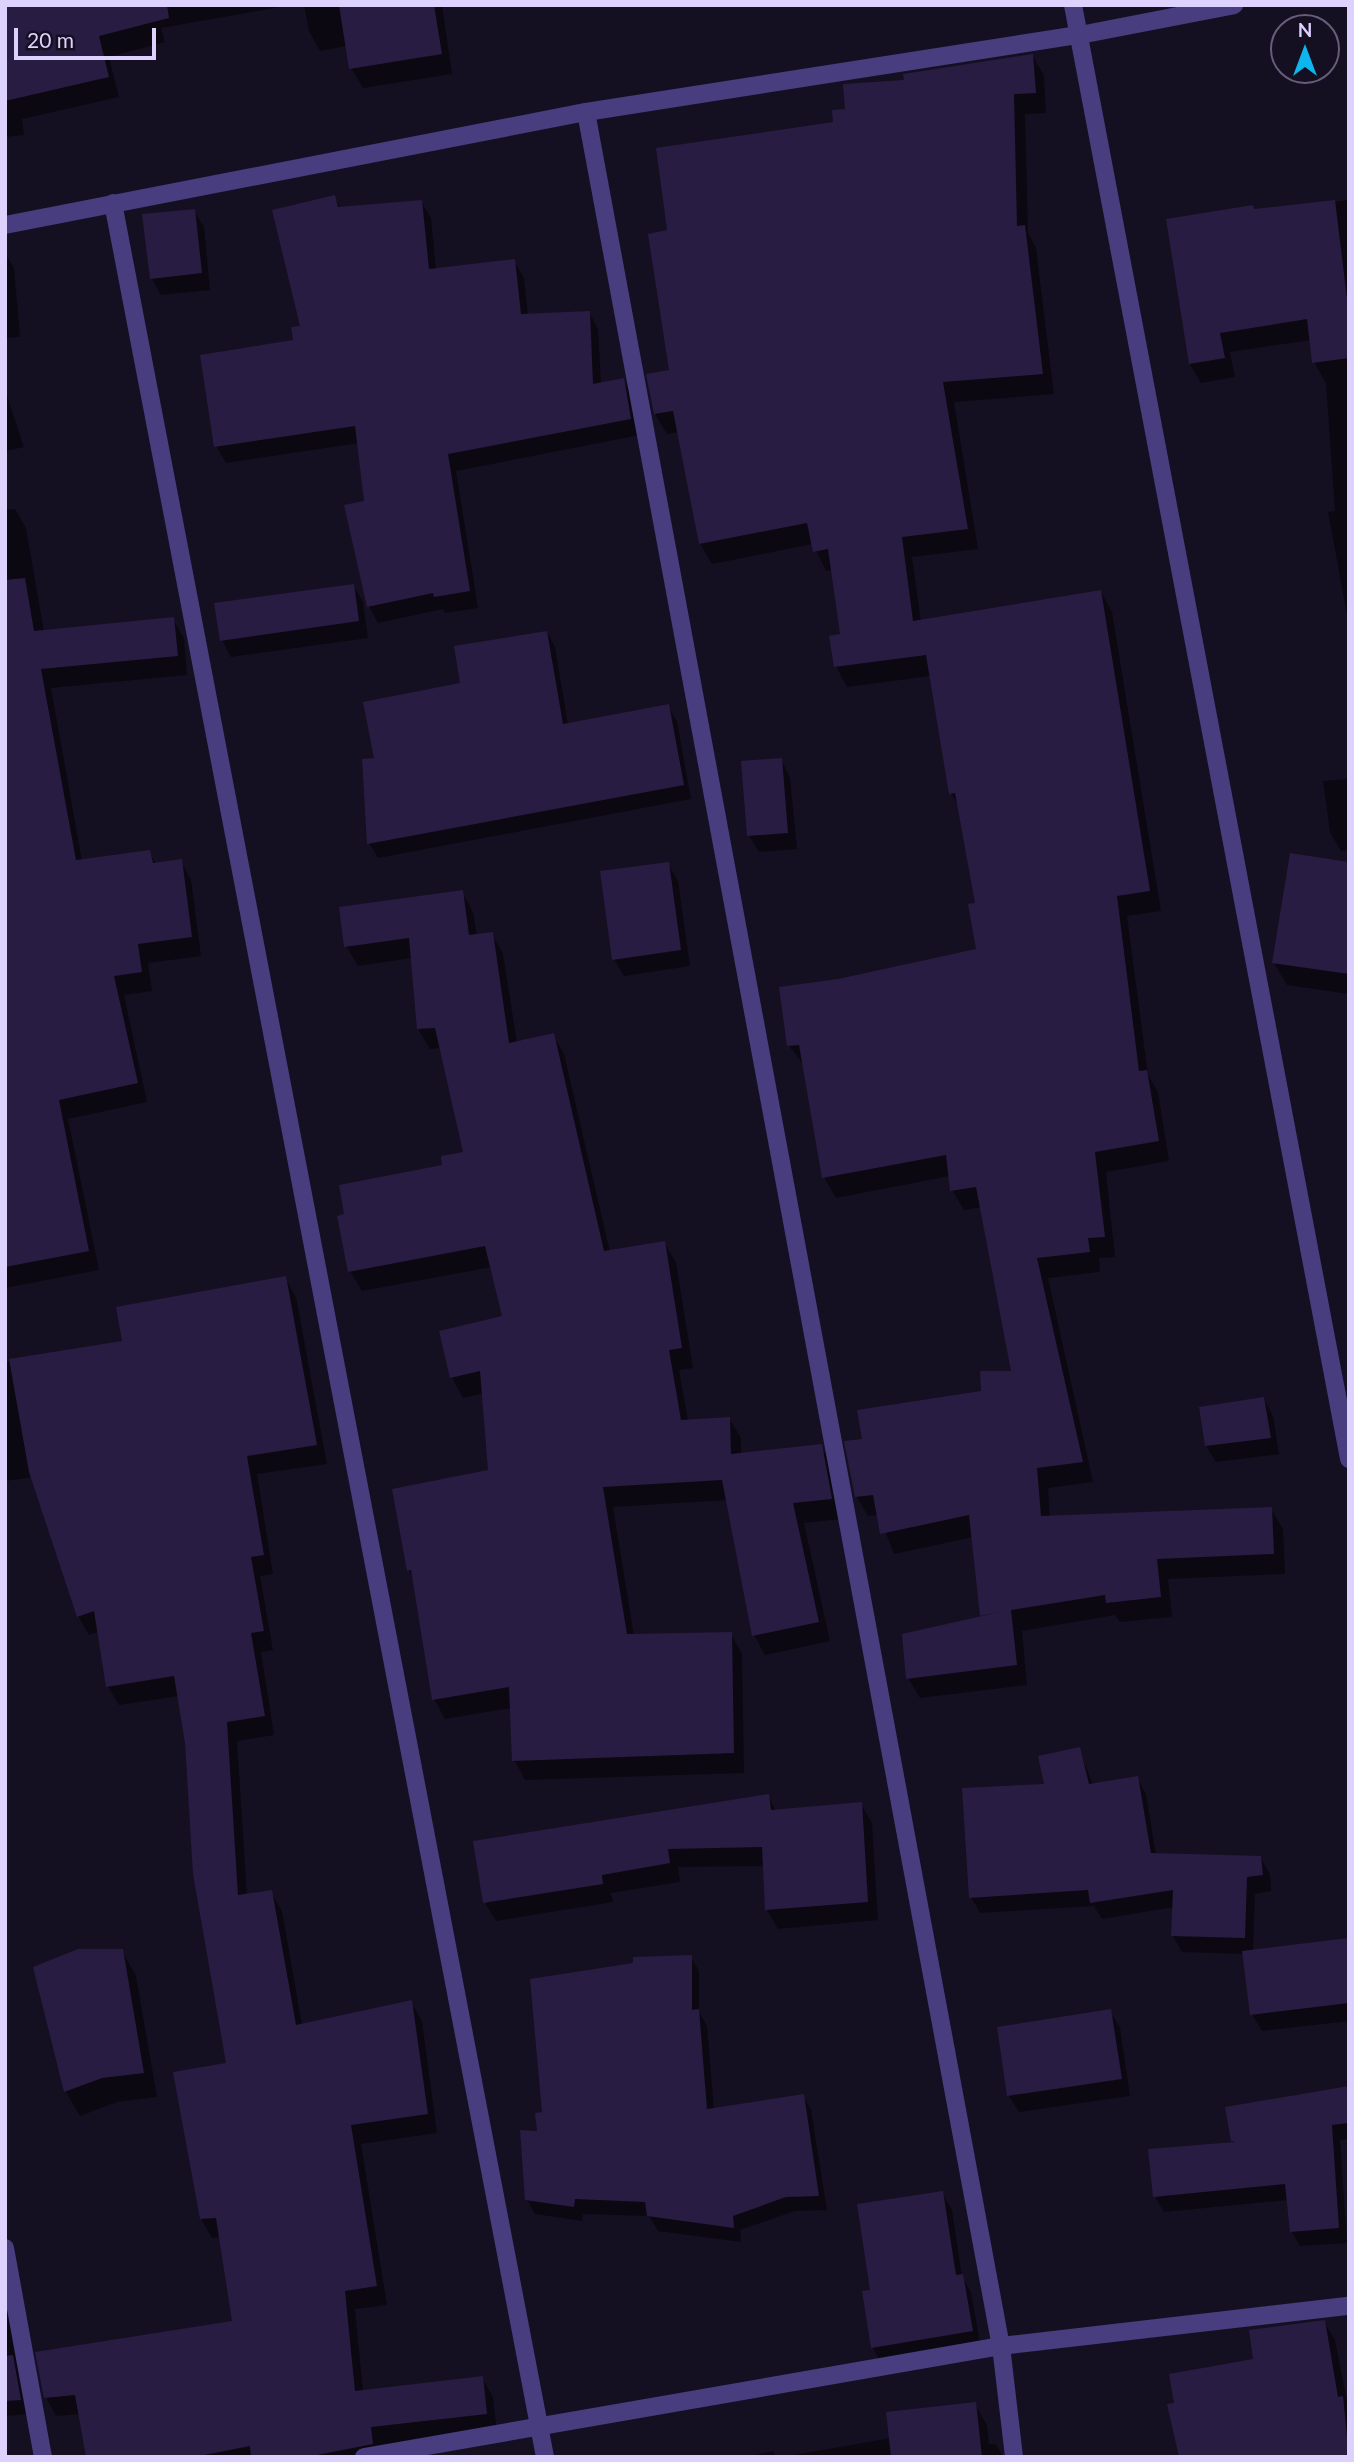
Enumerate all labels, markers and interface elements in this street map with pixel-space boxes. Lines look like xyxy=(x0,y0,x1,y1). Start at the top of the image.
scale bar xyxy=(18,14,159,58)
north arrow xyxy=(1270,14,1340,84)
text: N xyxy=(1298,18,1312,41)
text: 20 m xyxy=(27,27,74,52)

